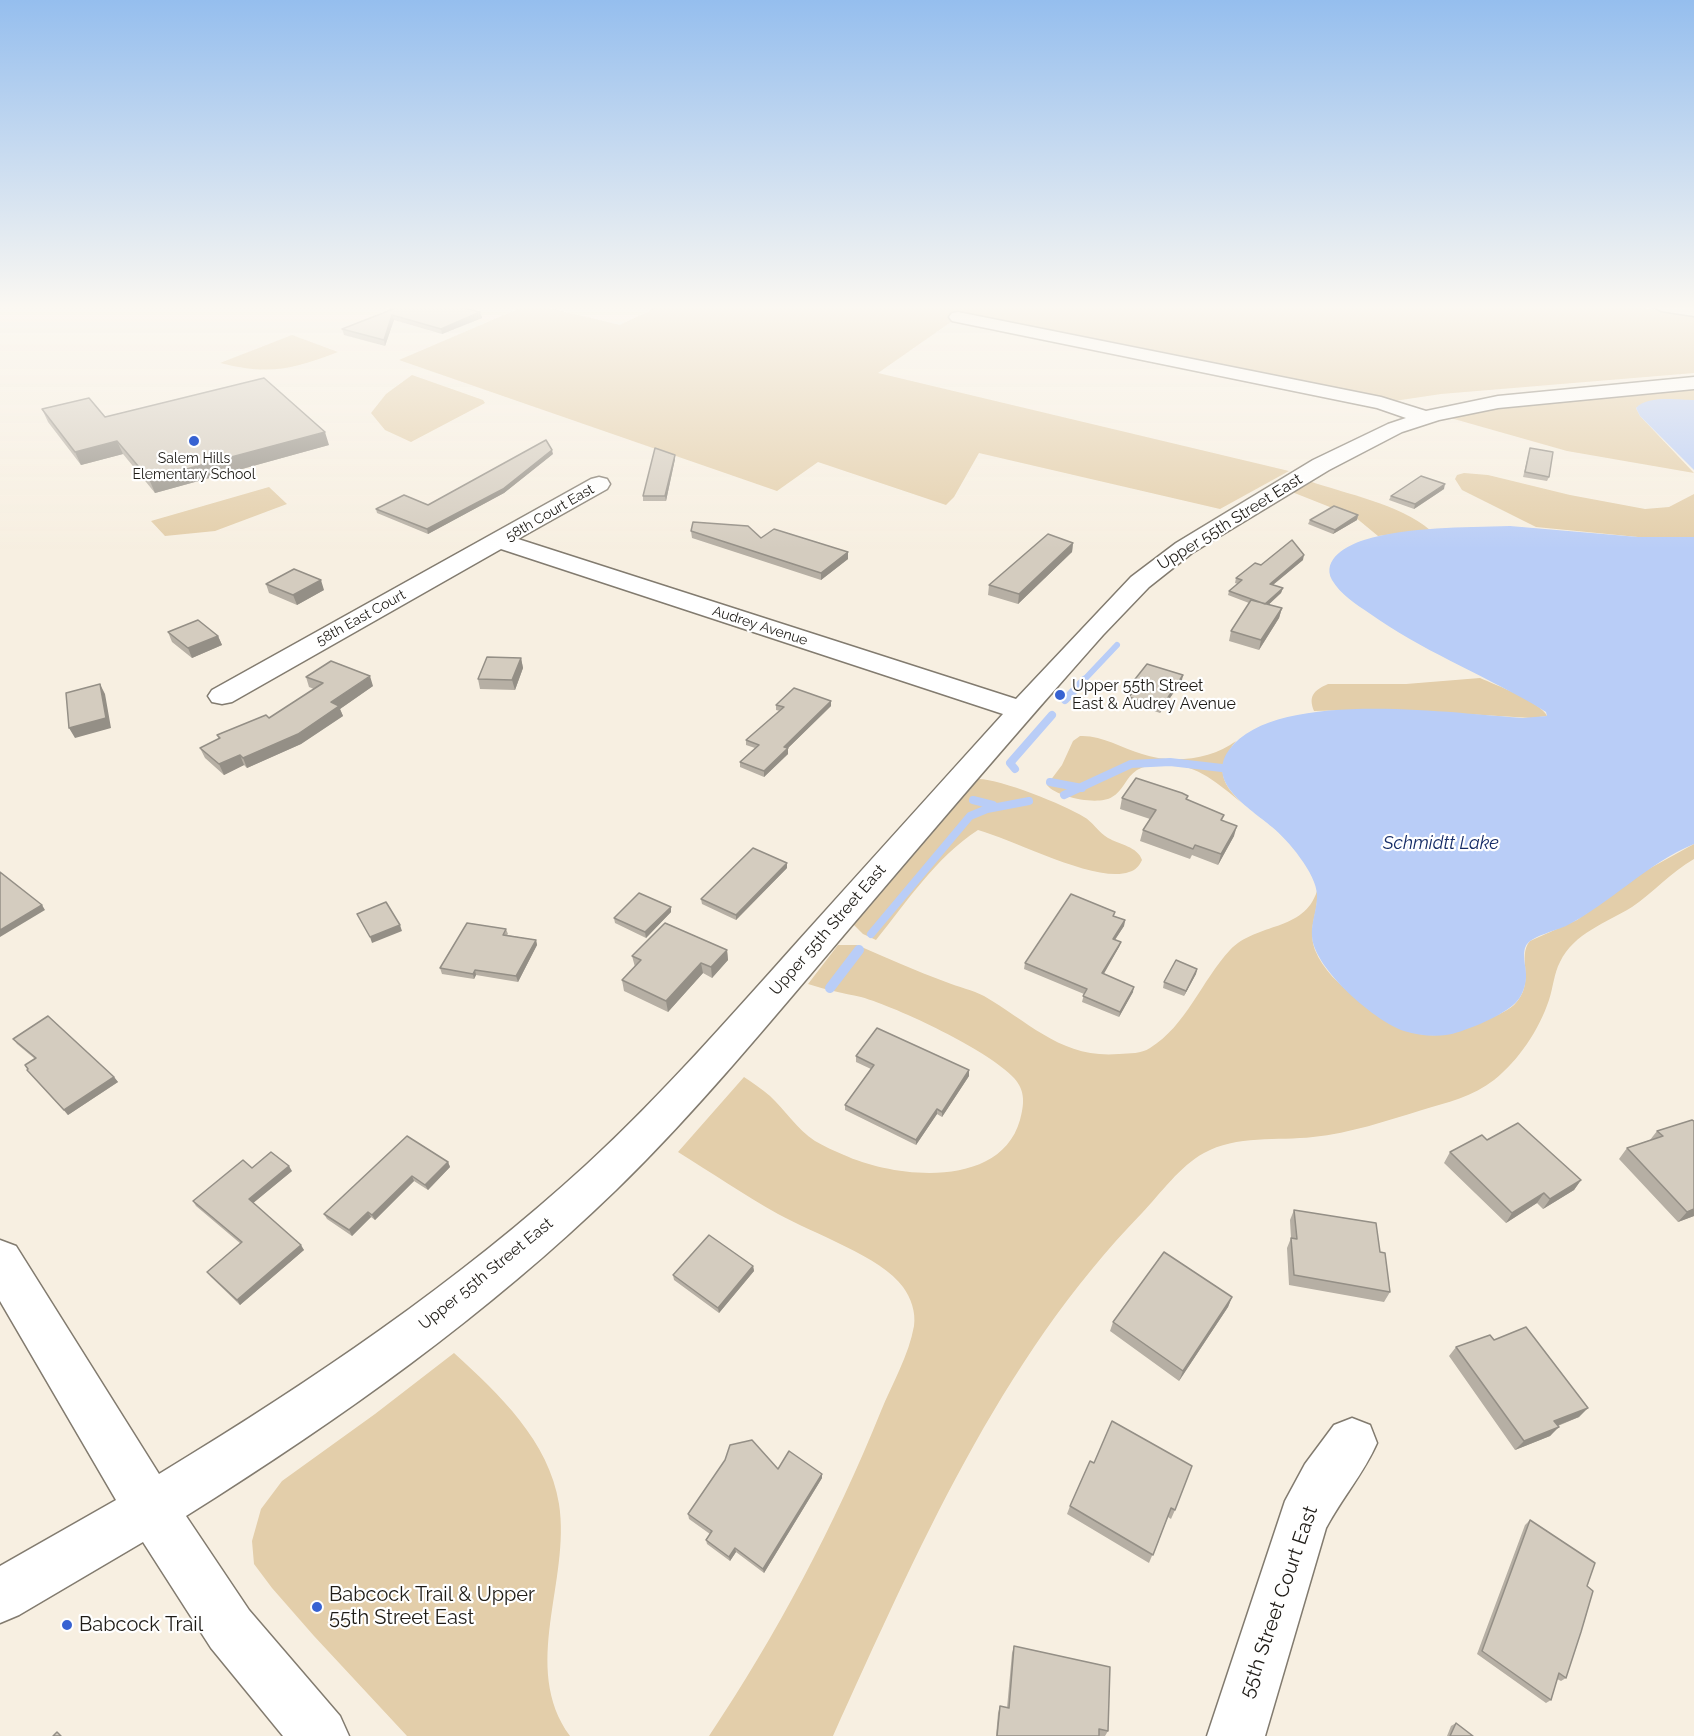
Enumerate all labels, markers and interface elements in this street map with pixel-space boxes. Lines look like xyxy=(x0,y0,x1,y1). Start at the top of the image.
marker: Salem Hills Elementary School xyxy=(187,434,201,448)
place label: Salem Hills Elementary School xyxy=(133,451,255,484)
street label: Upper 55th Street East xyxy=(1154,470,1306,574)
street label: 58th Court East xyxy=(503,481,597,545)
street label: 58th East Court xyxy=(313,587,409,649)
street label: Audrey Avenue xyxy=(710,603,810,649)
place label: Upper 55th Street East & Audrey Avenue xyxy=(1072,676,1236,714)
marker: Upper 55th Street East & Audrey Avenue xyxy=(1053,688,1067,702)
water label: Schmidtt Lake xyxy=(1383,833,1499,855)
street label: Upper 55th Street East xyxy=(766,861,890,999)
street label: Upper 55th Street East xyxy=(415,1214,557,1334)
street label: 55th Street Court East xyxy=(1235,1503,1323,1701)
place label: Babcock Trail & Upper 55th Street East xyxy=(329,1583,535,1630)
marker: Babcock Trail & Upper 55th Street East xyxy=(310,1600,324,1614)
place label: Babcock Trail xyxy=(79,1613,203,1637)
marker: Babcock Trail xyxy=(60,1618,74,1632)

